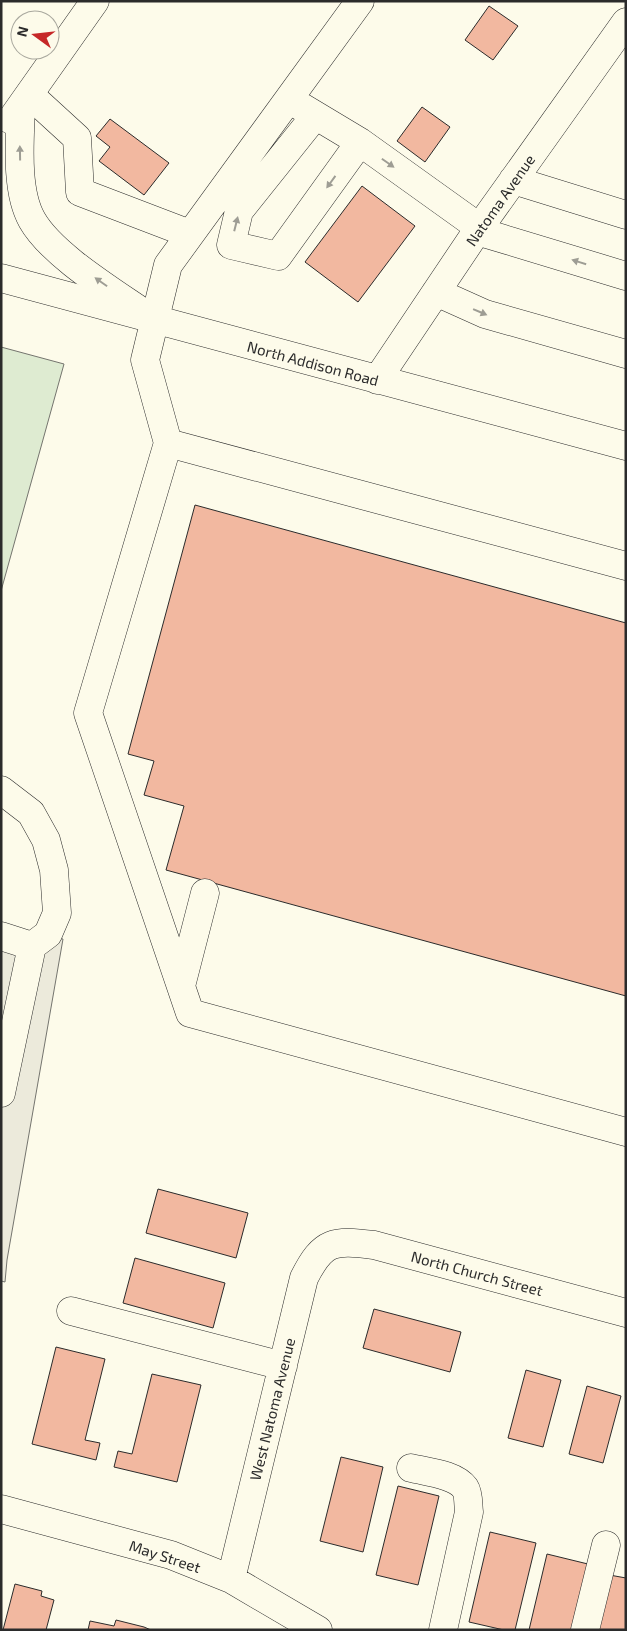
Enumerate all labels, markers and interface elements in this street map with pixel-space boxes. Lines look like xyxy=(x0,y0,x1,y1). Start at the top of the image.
north arrow xyxy=(10,10,60,60)
text: N xyxy=(12,24,31,39)
one-way arrow xyxy=(16,145,24,161)
street label: Natoma Avenue xyxy=(462,151,538,249)
one-way arrow xyxy=(381,157,394,168)
one-way arrow xyxy=(326,175,336,189)
one-way arrow xyxy=(232,216,240,231)
one-way arrow xyxy=(571,257,586,265)
one-way arrow xyxy=(94,277,108,287)
one-way arrow xyxy=(473,308,488,316)
street label: North Addison Road xyxy=(245,337,381,389)
street label: North Church Street xyxy=(409,1247,545,1299)
street label: West Natoma Avenue xyxy=(246,1336,298,1482)
street label: May Street xyxy=(127,1536,203,1576)

